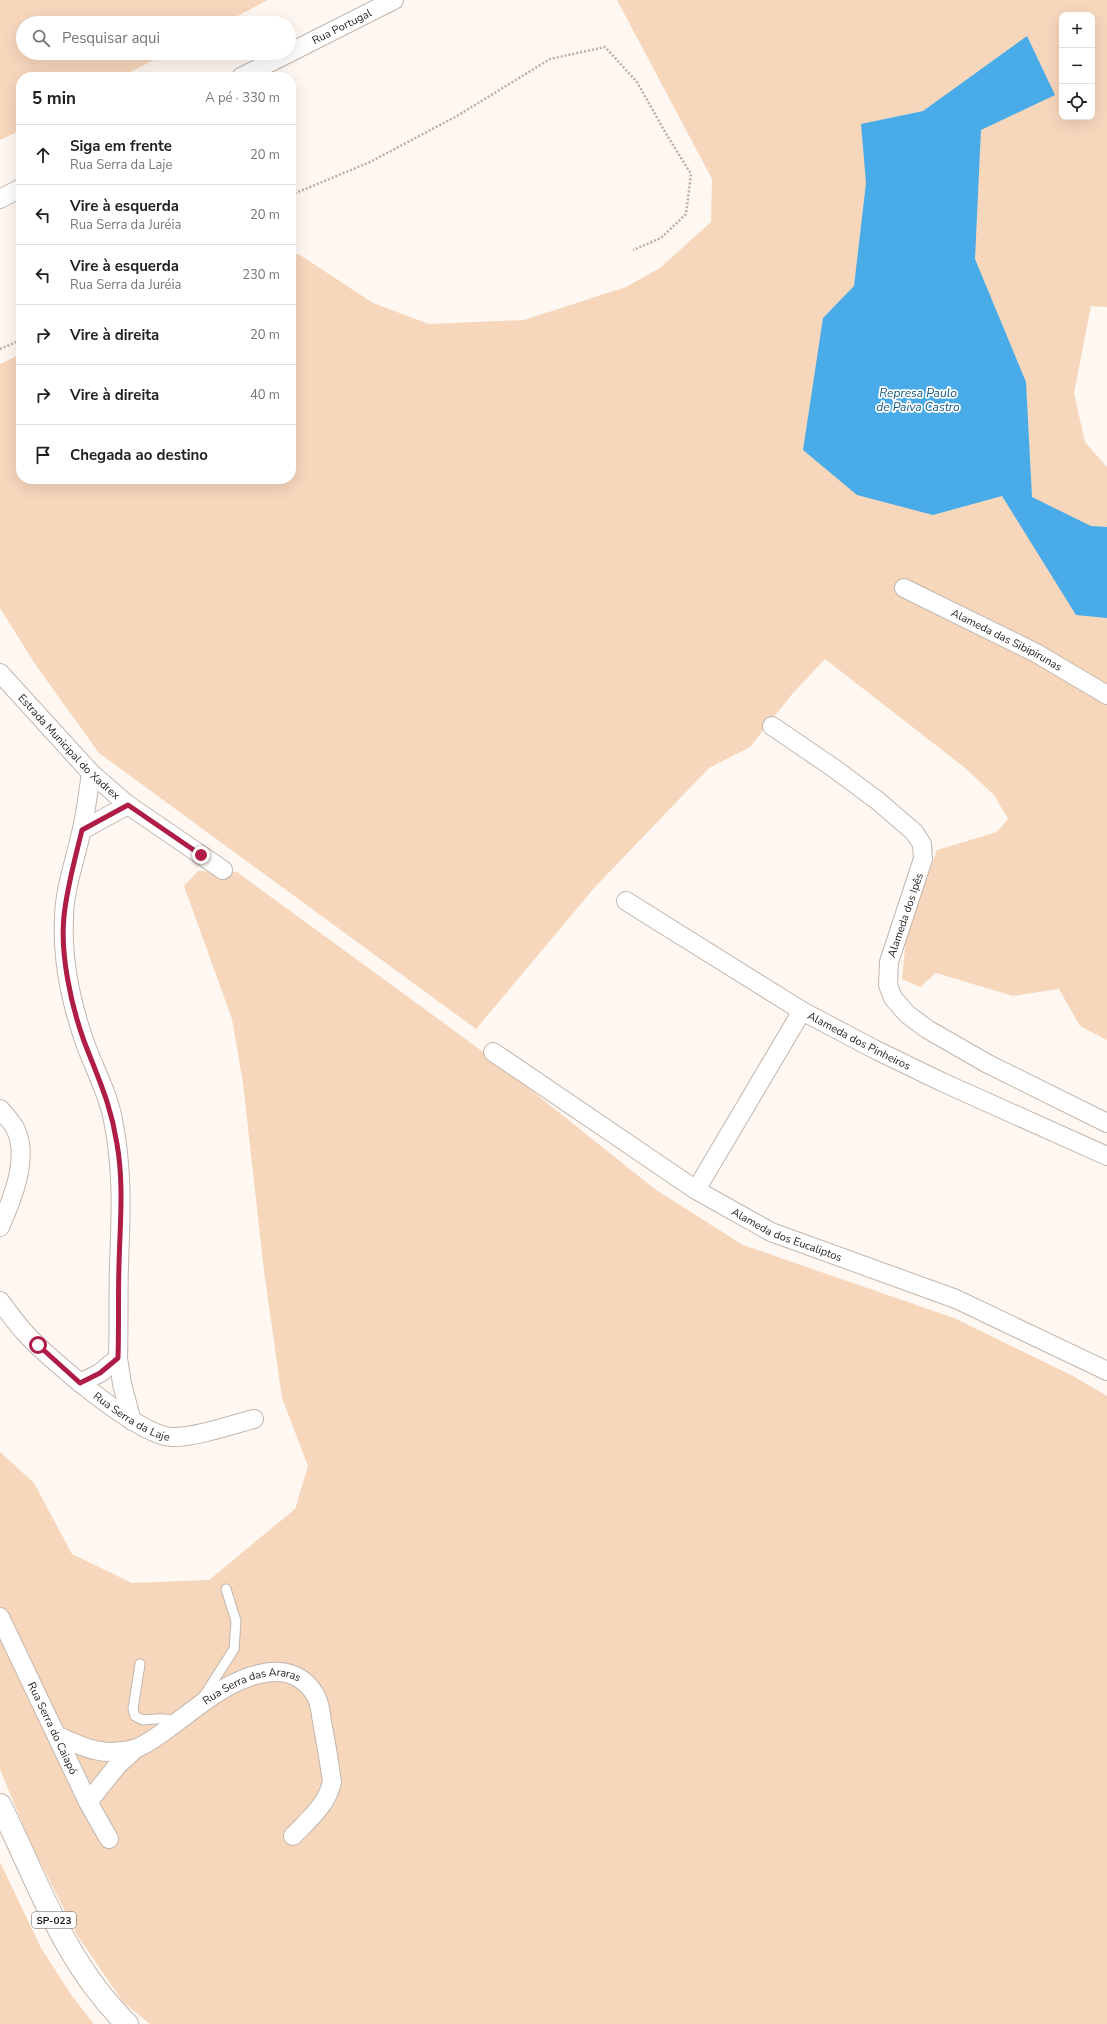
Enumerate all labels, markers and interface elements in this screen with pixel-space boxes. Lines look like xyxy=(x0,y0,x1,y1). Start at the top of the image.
street label: Rua Portugal xyxy=(310,5,375,48)
map controls xyxy=(1059,12,1095,120)
button: + xyxy=(1059,12,1095,48)
search box xyxy=(16,16,296,60)
icon: search xyxy=(30,27,52,49)
text: Pesquisar aqui xyxy=(62,28,160,48)
button: − xyxy=(1059,48,1095,84)
button: locate xyxy=(1059,84,1095,120)
text: 5 min xyxy=(32,87,76,110)
text: A pé · 330 m xyxy=(205,89,280,107)
text: Siga em frente xyxy=(70,136,172,156)
icon: ahead xyxy=(32,144,54,166)
text: 20 m xyxy=(250,146,280,164)
text: Rua Serra da Laje xyxy=(70,156,172,174)
text: Vire à esquerda xyxy=(70,196,179,216)
icon: left xyxy=(32,204,54,226)
text: 20 m xyxy=(250,206,280,224)
text: Rua Serra da Juréia xyxy=(70,216,181,234)
text: Vire à esquerda xyxy=(70,256,179,276)
icon: left xyxy=(32,264,54,286)
text: 230 m xyxy=(242,266,280,284)
text: Rua Serra da Juréia xyxy=(70,276,181,294)
icon: right xyxy=(32,324,54,346)
text: Vire à direita xyxy=(70,325,159,345)
text: 20 m xyxy=(250,326,280,344)
icon: right xyxy=(32,384,54,406)
text: Vire à direita xyxy=(70,385,159,405)
water label: Represa Paulo de Paiva Castro xyxy=(876,385,960,415)
text: 40 m xyxy=(250,386,280,404)
icon: arrive xyxy=(32,444,54,466)
text: Chegada ao destino xyxy=(70,445,208,465)
street label: Alameda das Sibipirunas xyxy=(949,605,1065,675)
street label: Estrada Municipal do Xadrex xyxy=(15,691,123,803)
route end xyxy=(192,846,210,864)
street label: Alameda dos Ipês xyxy=(884,871,927,959)
street label: Alameda dos Pinheiros xyxy=(805,1008,913,1074)
street label: Alameda dos Eucaliptos xyxy=(729,1204,844,1265)
route start xyxy=(29,1336,47,1354)
street label: Rua Serra da Laje xyxy=(90,1389,171,1445)
street label: Rua Serra das Araras xyxy=(200,1665,304,1708)
street label: Rua Serra do Caiapó xyxy=(24,1680,81,1777)
road number: SP-023 xyxy=(32,1912,76,1928)

